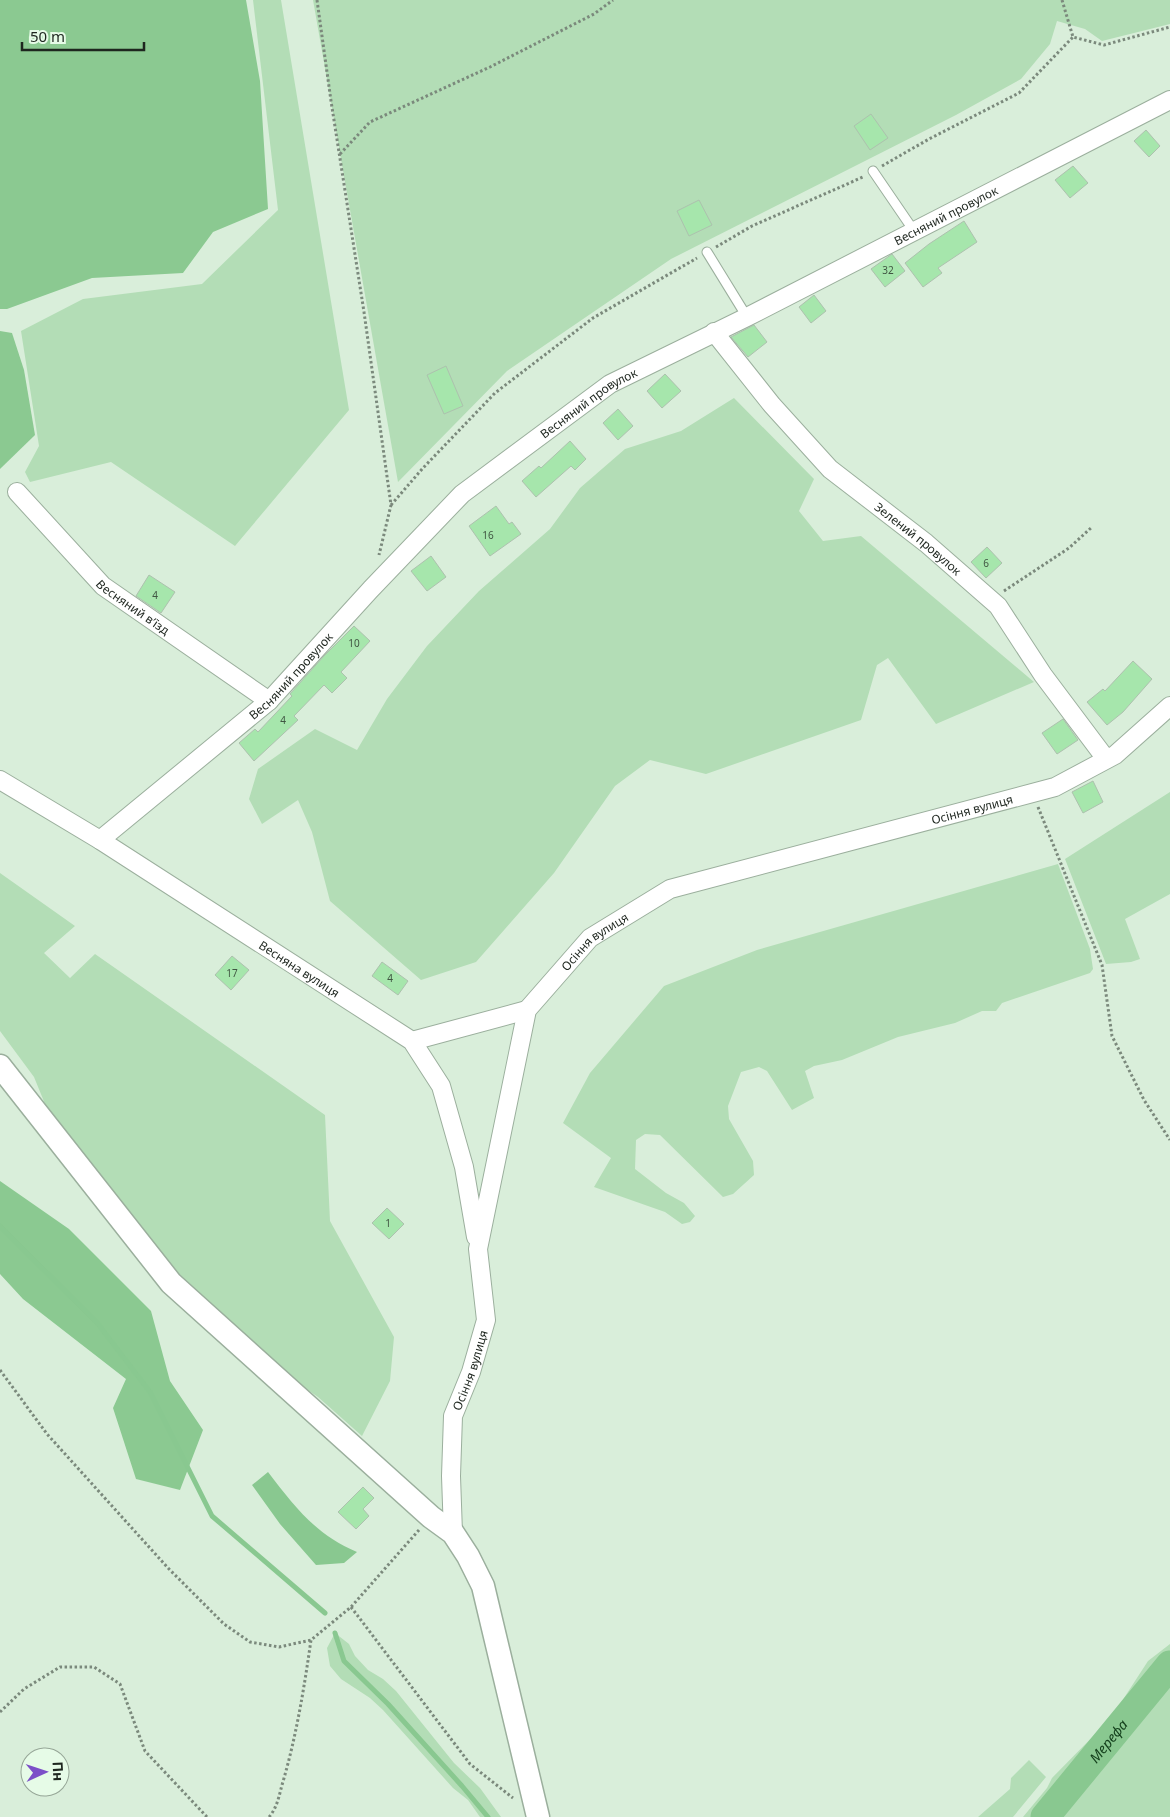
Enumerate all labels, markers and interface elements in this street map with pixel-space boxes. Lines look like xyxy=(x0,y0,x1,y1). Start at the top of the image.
scale bar xyxy=(22,20,145,52)
text: 50 m xyxy=(30,26,65,46)
street label: Весняний провулок xyxy=(891,181,1001,249)
house number: 32 xyxy=(882,263,894,277)
street label: Весняний провулок xyxy=(536,363,640,442)
street label: Зелений провулок xyxy=(871,498,966,579)
house number: 16 xyxy=(482,528,494,542)
house number: 6 xyxy=(983,556,989,570)
street label: Весняний в’їзд xyxy=(93,576,174,639)
house number: 4 xyxy=(152,588,158,602)
street label: Весняний провулок xyxy=(245,628,337,723)
house number: 10 xyxy=(348,636,360,650)
house number: 4 xyxy=(280,713,286,727)
street label: Осіння вулиця xyxy=(929,790,1015,828)
street label: Осіння вулиця xyxy=(557,908,631,974)
street label: Весняна вулиця xyxy=(256,936,343,1001)
house number: 17 xyxy=(226,966,238,980)
house number: 4 xyxy=(387,971,393,985)
house number: 1 xyxy=(385,1216,391,1230)
street label: Осіння вулиця xyxy=(448,1328,491,1413)
water label: Мерефа xyxy=(1084,1715,1131,1766)
north arrow xyxy=(20,1747,70,1797)
text: Пн xyxy=(48,1761,68,1782)

